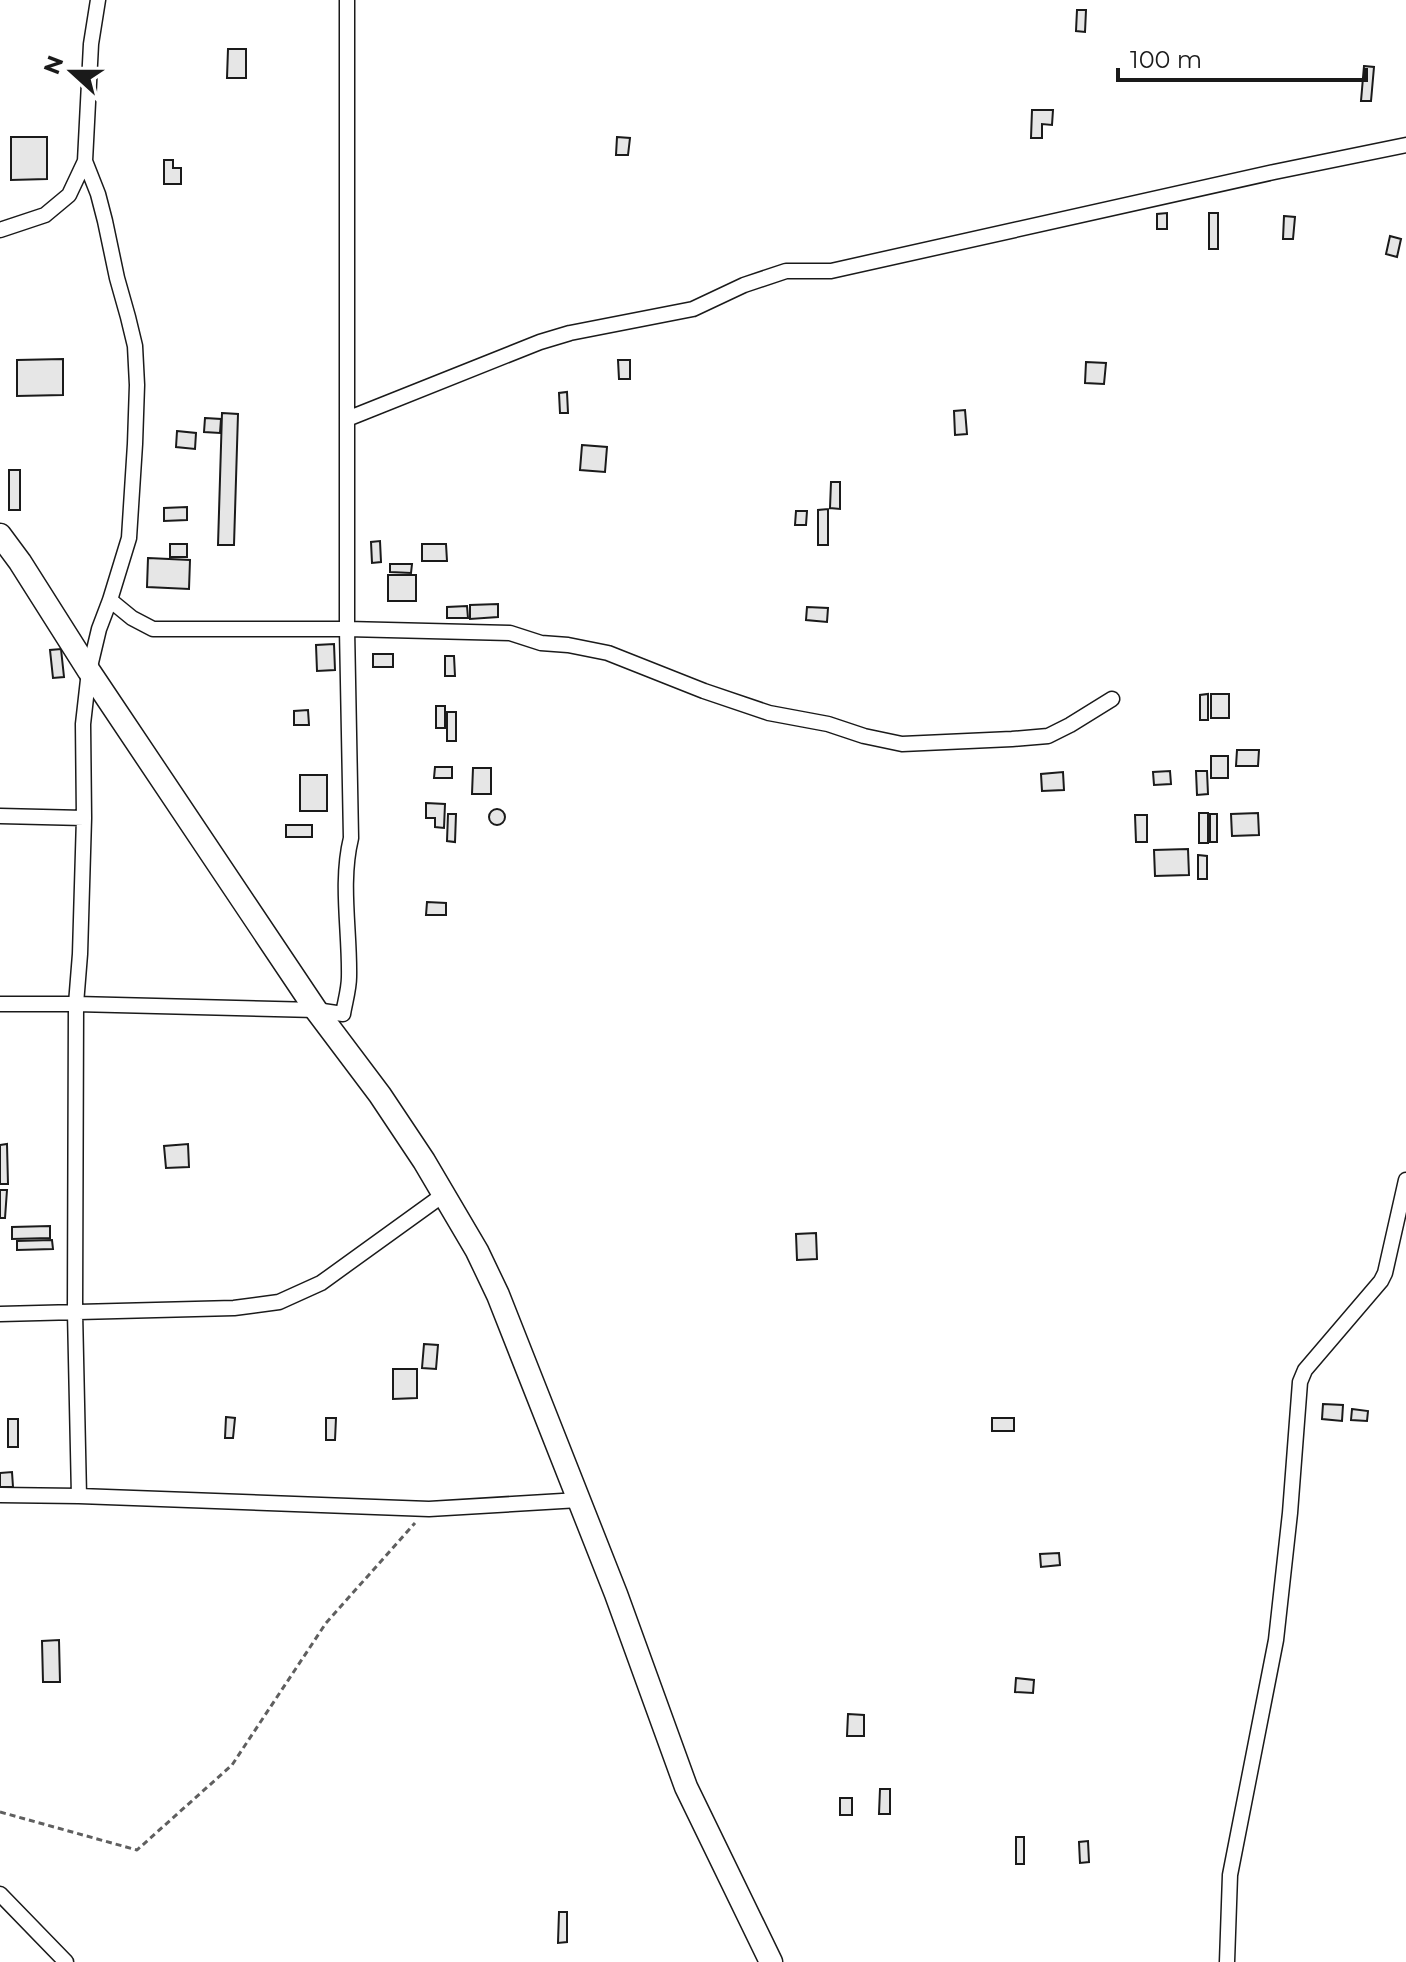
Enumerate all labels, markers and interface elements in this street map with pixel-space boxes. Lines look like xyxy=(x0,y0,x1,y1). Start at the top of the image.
north arrow xyxy=(32,32,112,112)
scale bar xyxy=(1118,32,1366,82)
text: 100 m xyxy=(1130,45,1202,74)
text: N xyxy=(38,52,70,78)

